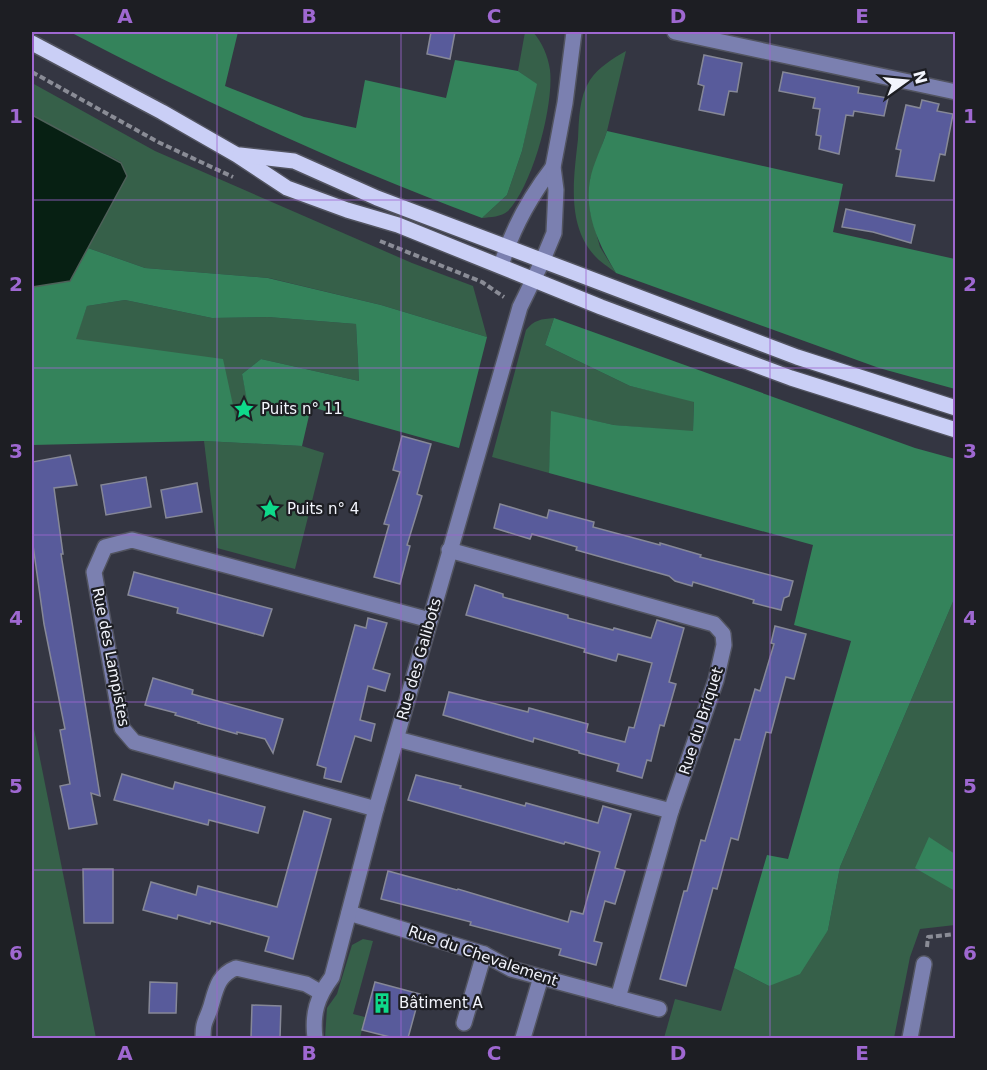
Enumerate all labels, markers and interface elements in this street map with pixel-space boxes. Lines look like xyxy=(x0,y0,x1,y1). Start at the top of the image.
text: A xyxy=(117,4,133,28)
text: B xyxy=(301,4,317,28)
text: C xyxy=(487,4,501,28)
text: D xyxy=(670,4,686,28)
text: E xyxy=(855,4,869,28)
north arrow xyxy=(876,51,936,111)
text: N xyxy=(909,68,931,86)
text: 1 xyxy=(9,104,23,128)
text: 1 xyxy=(963,104,977,128)
text: 2 xyxy=(9,272,23,296)
text: 2 xyxy=(963,272,977,296)
place icon: Puits n° 11 xyxy=(232,397,256,421)
place label: Puits n° 11 xyxy=(261,400,343,418)
text: 3 xyxy=(9,439,23,463)
text: 3 xyxy=(963,439,977,463)
place icon: Puits n° 4 xyxy=(258,497,282,521)
place label: Puits n° 4 xyxy=(287,500,359,518)
street label: Rue des Lampistes xyxy=(89,586,133,728)
street label: Rue des Galibots xyxy=(393,596,445,722)
text: 4 xyxy=(9,606,23,630)
text: 4 xyxy=(963,606,977,630)
street label: Rue du Briquet xyxy=(675,665,727,777)
text: 5 xyxy=(9,774,23,798)
text: 5 xyxy=(963,774,977,798)
street label: Rue du Chevalement xyxy=(406,922,560,990)
text: 6 xyxy=(9,941,23,965)
text: 6 xyxy=(963,941,977,965)
building icon: Bâtiment A xyxy=(370,991,394,1015)
place label: Bâtiment A xyxy=(399,994,484,1012)
text: A xyxy=(117,1041,133,1065)
text: B xyxy=(301,1041,317,1065)
text: C xyxy=(487,1041,501,1065)
text: D xyxy=(670,1041,686,1065)
text: E xyxy=(855,1041,869,1065)

